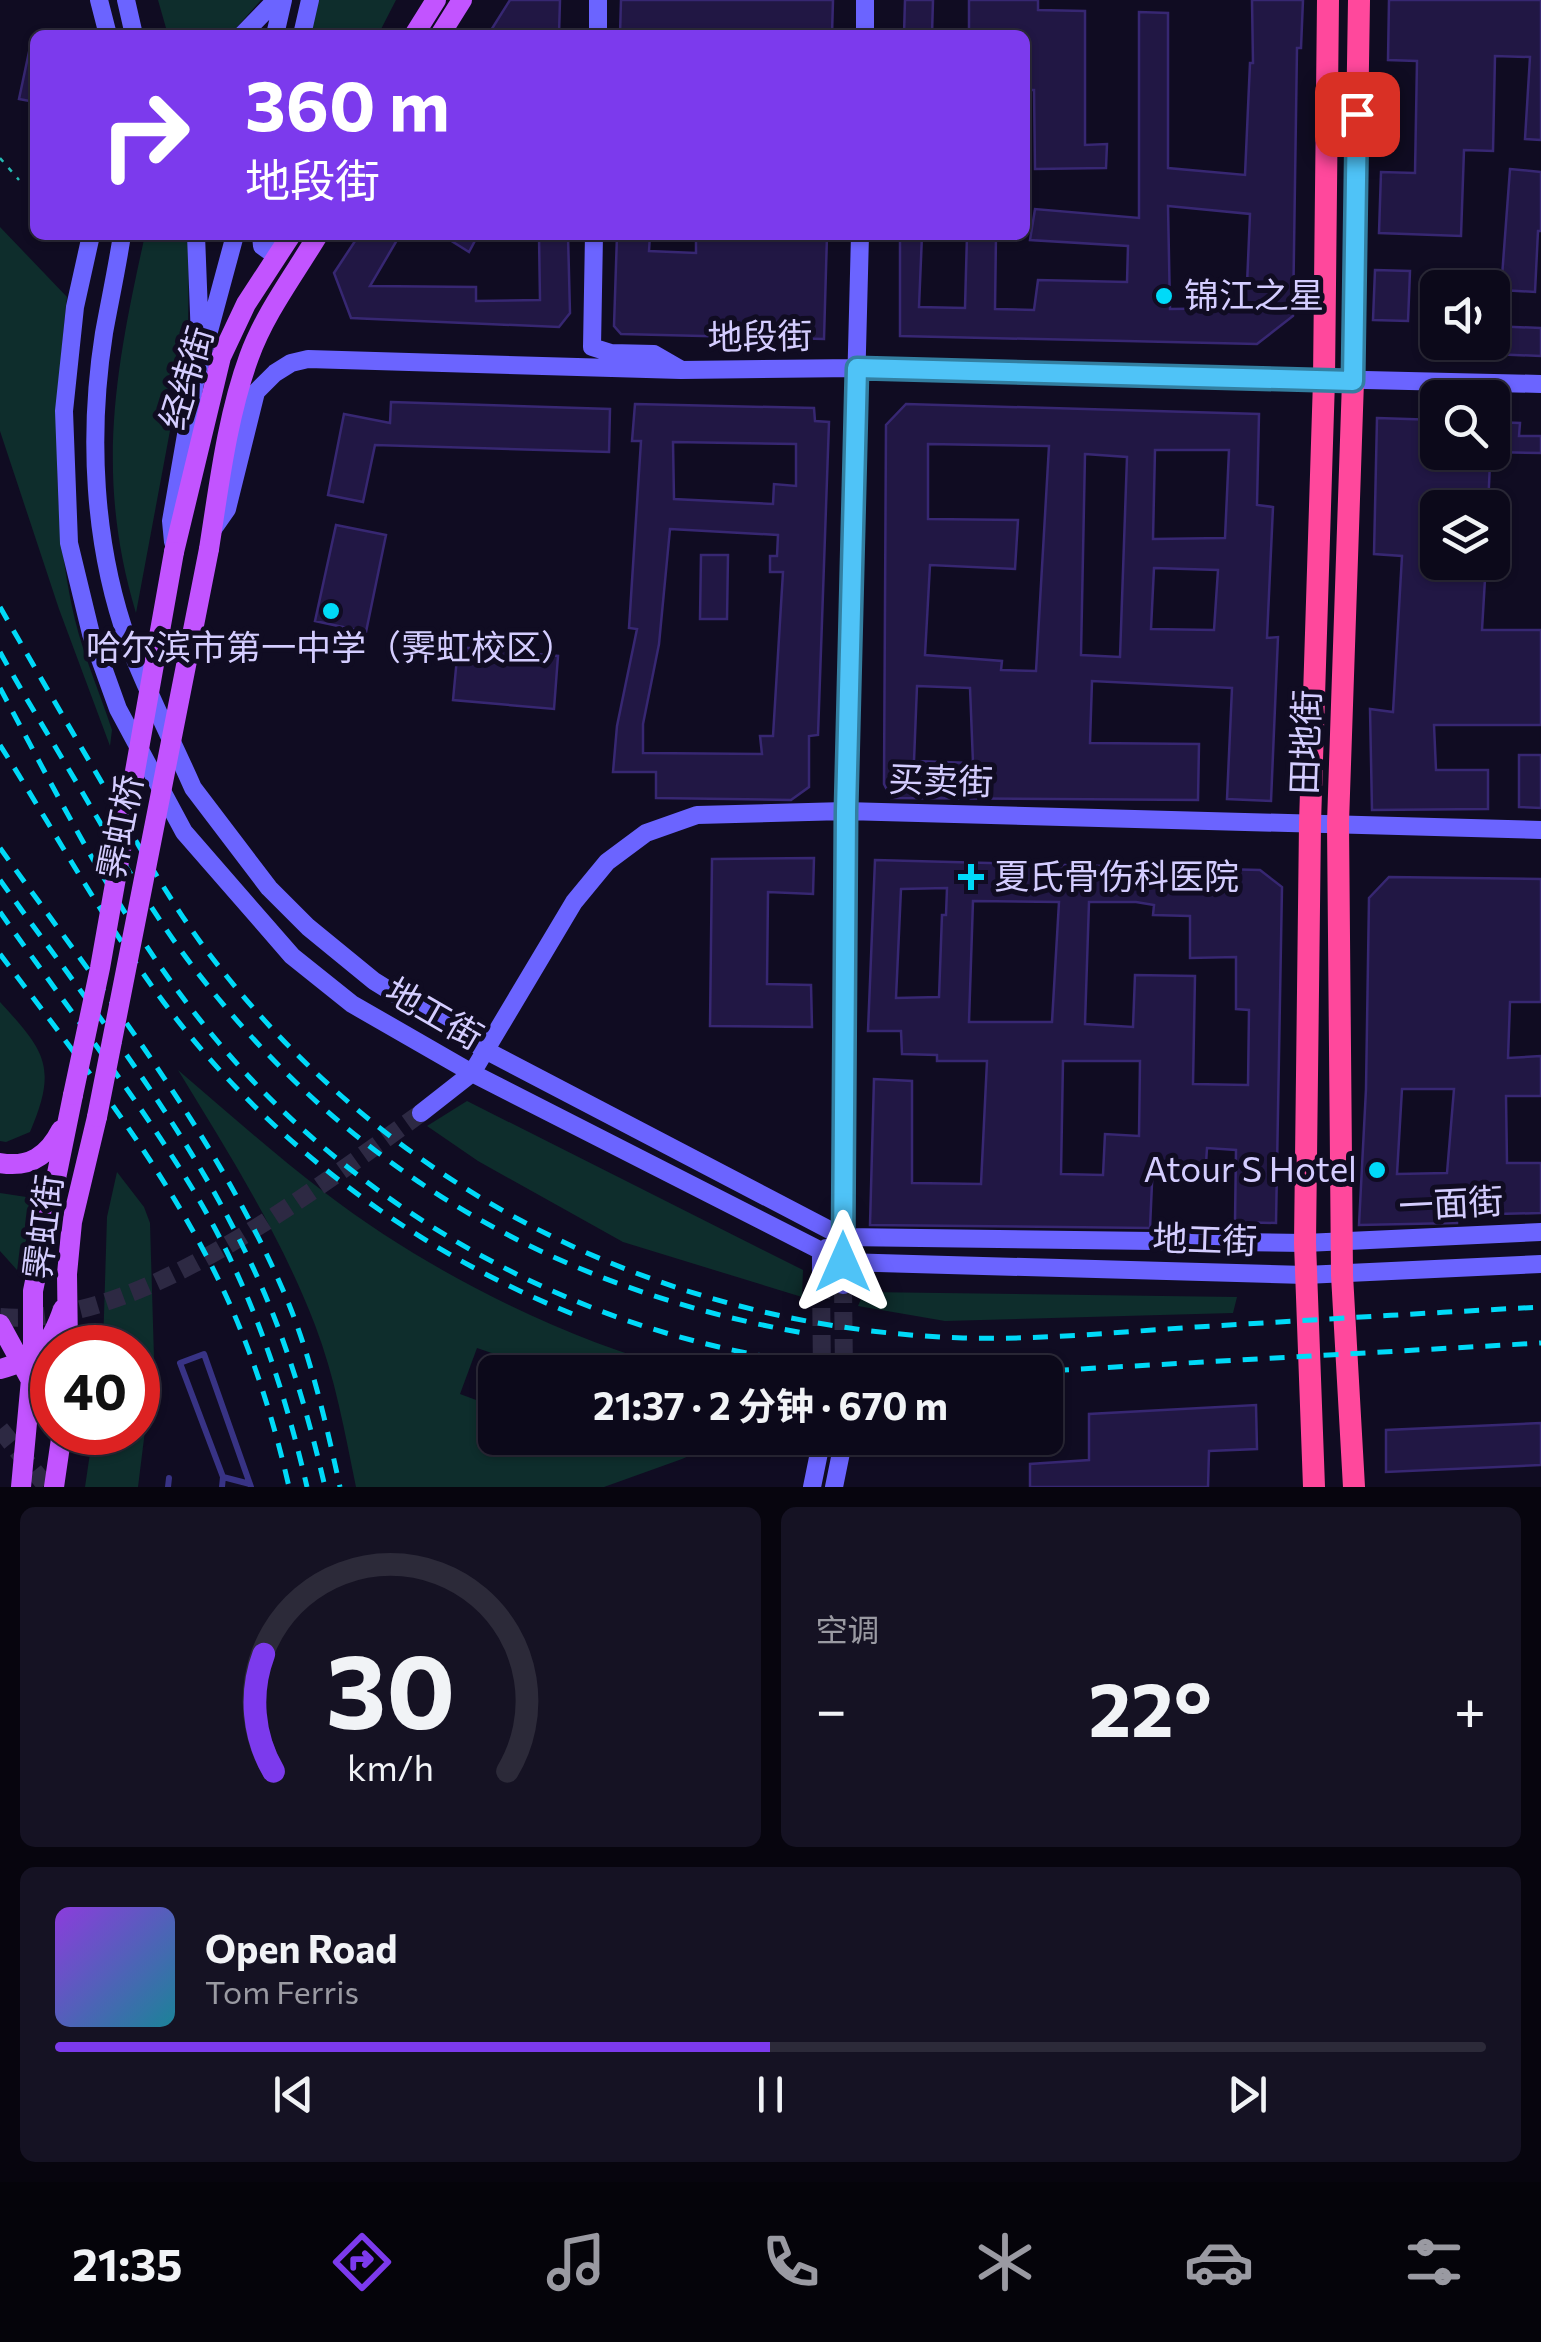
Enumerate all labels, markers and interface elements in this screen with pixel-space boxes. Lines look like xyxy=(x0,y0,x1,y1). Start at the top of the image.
text: 360 m xyxy=(245,60,450,145)
icon: right xyxy=(80,70,210,200)
pin xyxy=(1315,72,1400,157)
icon: arrive xyxy=(1330,87,1385,142)
text: 地段街 xyxy=(245,151,380,206)
map controls xyxy=(1420,270,1510,580)
button: sound xyxy=(1420,270,1510,360)
place label: 锦江之星 xyxy=(1184,272,1324,315)
marker: 锦江之星 xyxy=(1153,285,1175,307)
street label: 地段街 xyxy=(707,312,813,357)
street label: 经纬街 xyxy=(149,321,221,434)
button: search xyxy=(1420,380,1510,470)
button: layers xyxy=(1420,490,1510,580)
marker: 哈尔滨市第一中学（霁虹校区） xyxy=(320,600,342,622)
place label: 哈尔滨市第一中学（霁虹校区） xyxy=(86,624,576,667)
street label: 田地街 xyxy=(1280,689,1327,795)
street label: 买卖街 xyxy=(888,755,994,802)
street label: 霁虹桥 xyxy=(87,771,150,882)
place label: 夏氏骨伤科医院 xyxy=(994,853,1239,896)
marker: 夏氏骨伤科医院 xyxy=(958,864,984,890)
street label: 地工街 xyxy=(379,967,491,1057)
place label: Atour S Hotel xyxy=(1143,1146,1357,1189)
marker: Atour S Hotel xyxy=(1366,1159,1388,1181)
street label: 霁虹街 xyxy=(14,1172,69,1281)
street label: 一面街 xyxy=(1397,1177,1504,1226)
position arrow xyxy=(791,1210,895,1314)
street label: 地工街 xyxy=(1152,1214,1258,1261)
speed limit sign: 40 xyxy=(30,1325,160,1455)
text: 21:37 · 2 分钟 · 670 m xyxy=(593,1381,948,1428)
text: 空调 xyxy=(816,1609,880,1649)
text: 30 xyxy=(325,1623,455,1750)
text: 22° xyxy=(1088,1661,1212,1752)
text: − xyxy=(816,1674,847,1741)
text: + xyxy=(1454,1674,1486,1741)
text: km/h xyxy=(347,1745,434,1788)
text: Open Road xyxy=(205,1924,398,1971)
text: Tom Ferris xyxy=(205,1971,359,2011)
icon: previous xyxy=(266,2067,321,2122)
icon: pause xyxy=(743,2067,798,2122)
icon: next xyxy=(1220,2067,1275,2122)
icon: directions xyxy=(327,2227,397,2297)
icon: music xyxy=(541,2227,611,2297)
icon: phone xyxy=(756,2227,826,2297)
icon: climate xyxy=(970,2227,1040,2297)
icon: car xyxy=(1184,2227,1254,2297)
icon: filters xyxy=(1399,2227,1469,2297)
text: 21:35 xyxy=(72,2235,183,2290)

